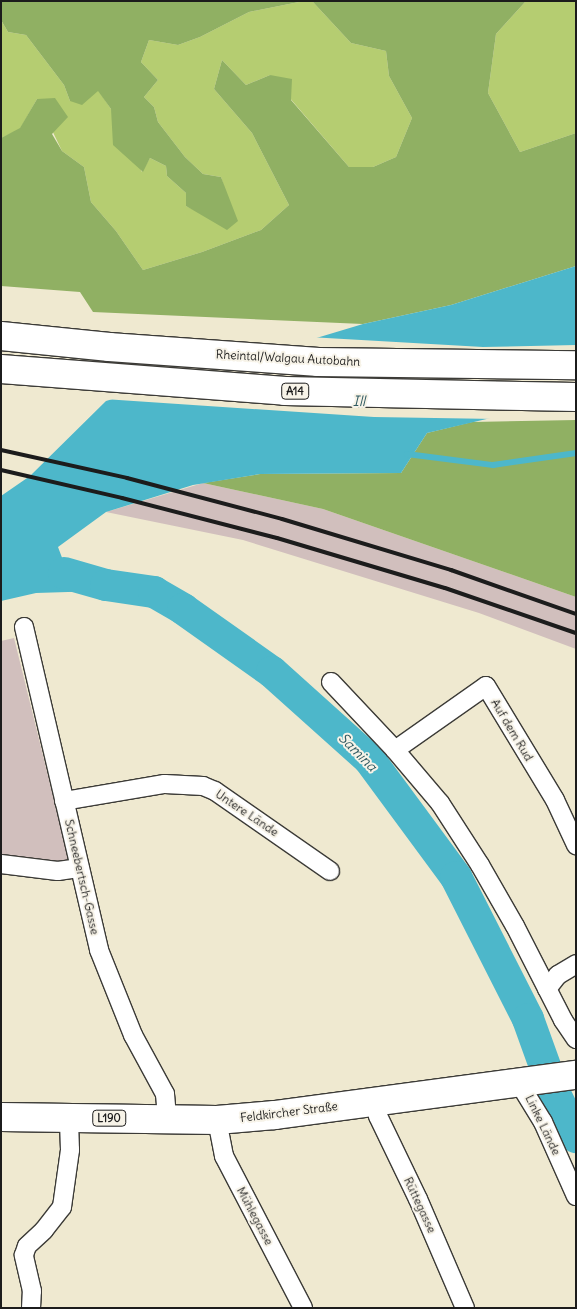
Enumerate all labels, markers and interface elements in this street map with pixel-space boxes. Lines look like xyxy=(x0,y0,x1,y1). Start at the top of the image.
street label: Rheintal/Walgau Autobahn xyxy=(215,347,361,369)
road number: A14 xyxy=(280,382,310,400)
water label: Ill xyxy=(353,393,365,409)
street label: Auf dem Rud xyxy=(488,696,536,764)
water label: Samina xyxy=(335,729,381,775)
street label: Untere Lände xyxy=(213,787,281,839)
street label: Schneebertsch-Gasse xyxy=(62,818,102,936)
street label: Linke Lände xyxy=(522,1093,564,1157)
street label: Feldkircher Straße xyxy=(239,1099,339,1125)
road number: L190 xyxy=(92,1110,126,1126)
street label: Rüttegasse xyxy=(401,1175,439,1235)
street label: Mühlegasse xyxy=(234,1185,276,1247)

